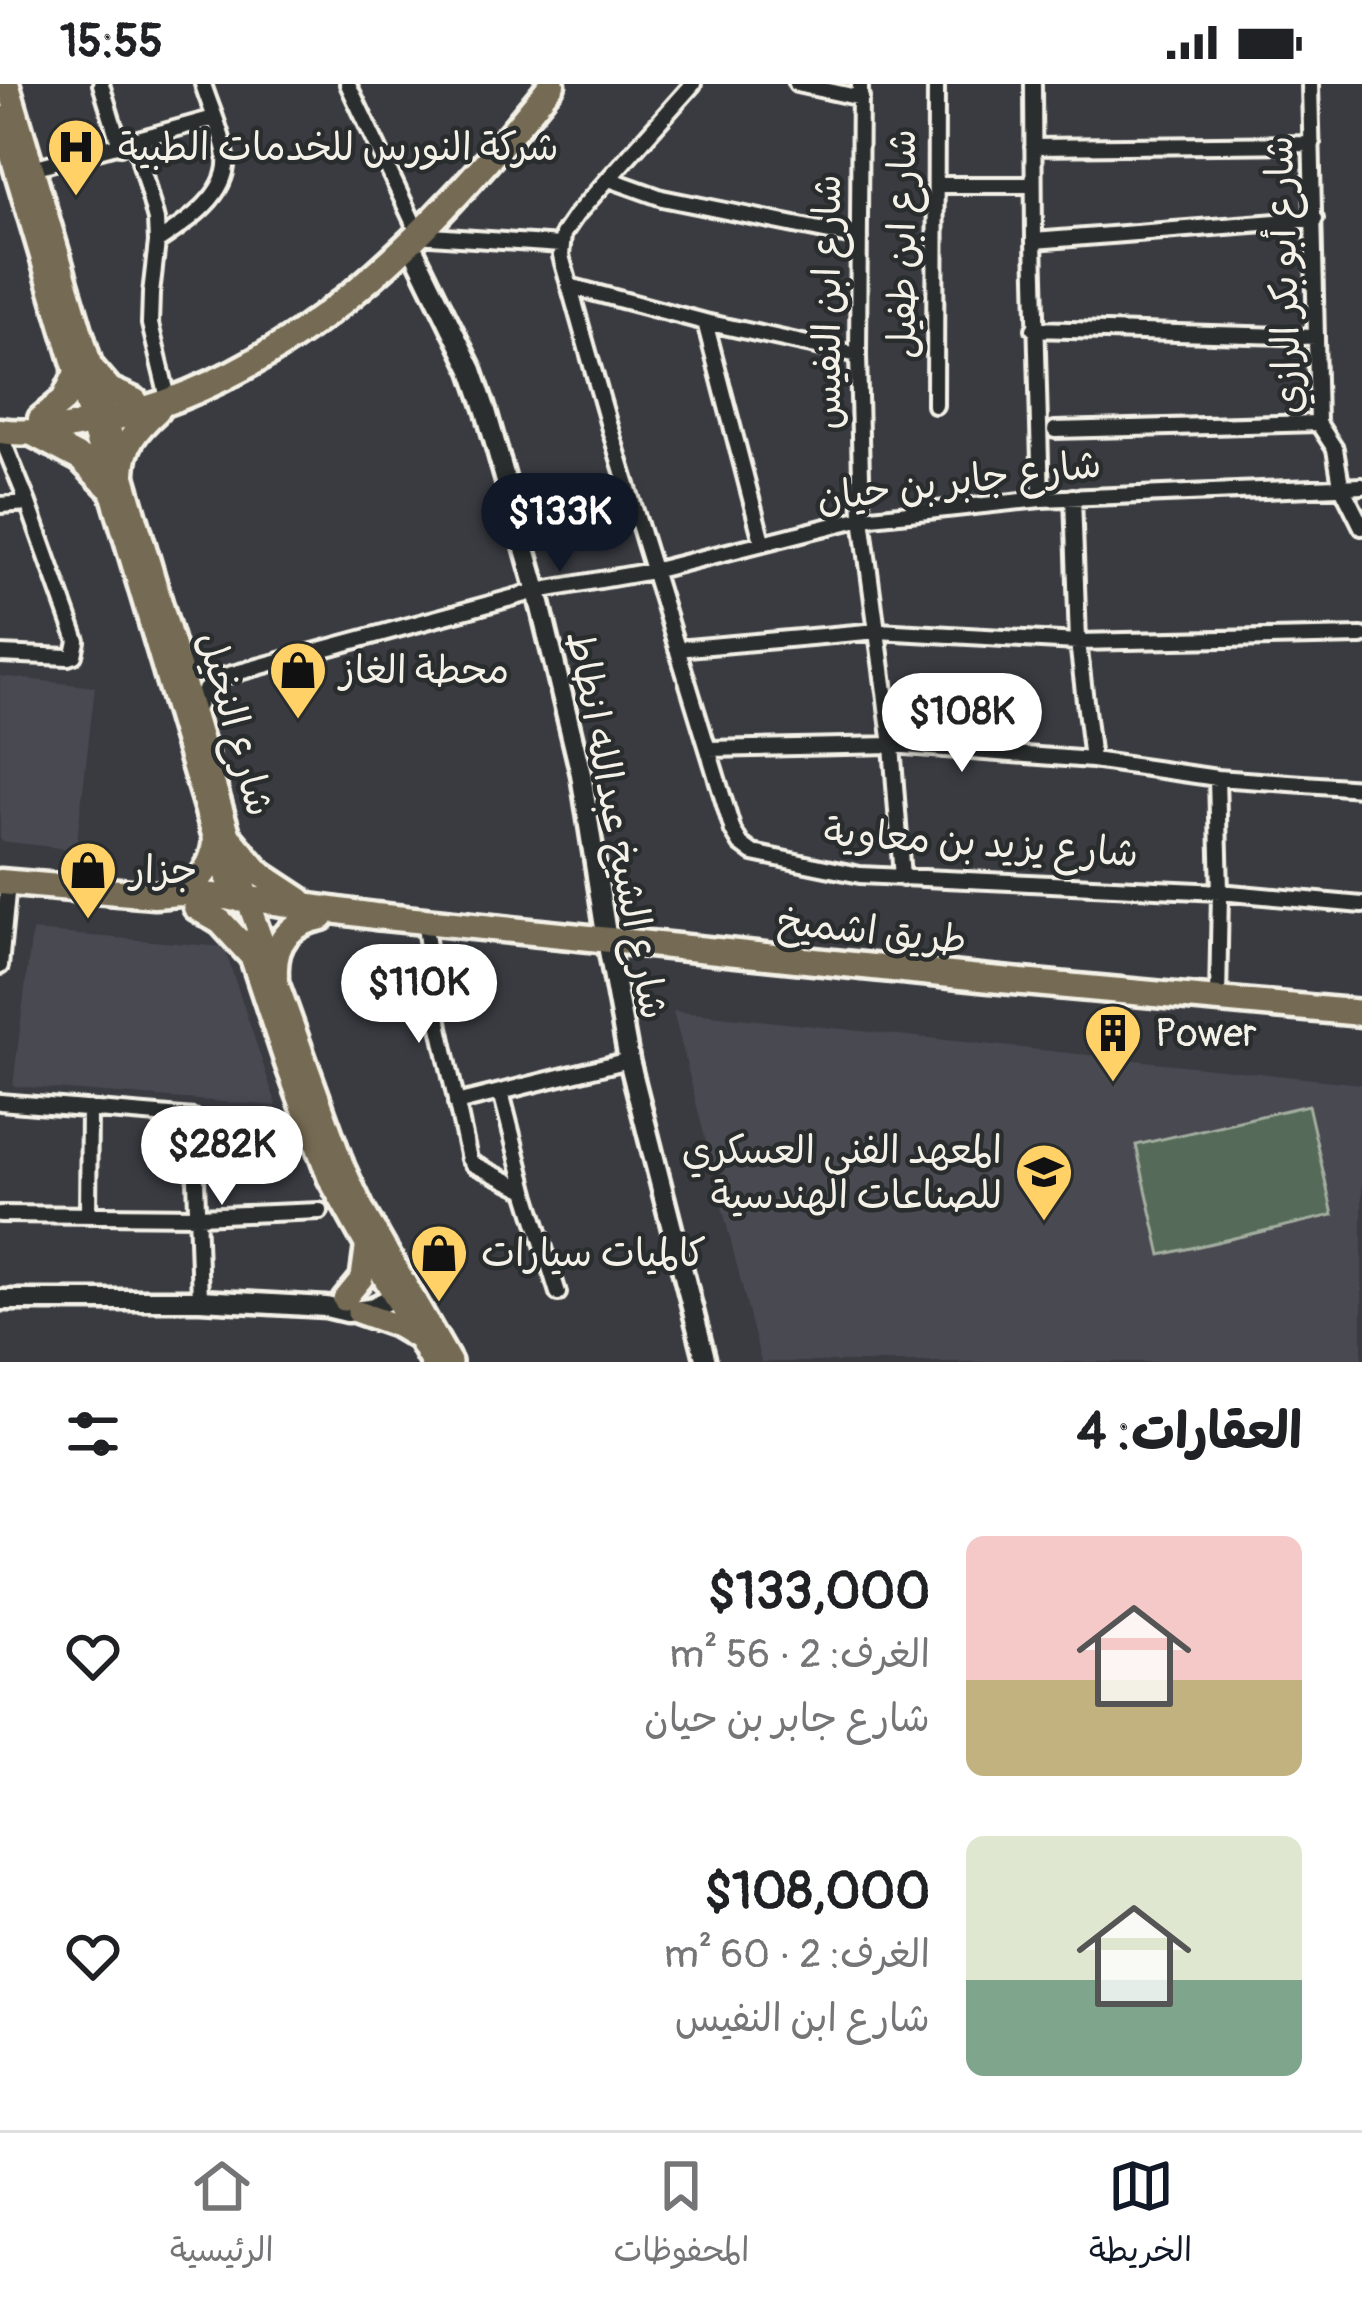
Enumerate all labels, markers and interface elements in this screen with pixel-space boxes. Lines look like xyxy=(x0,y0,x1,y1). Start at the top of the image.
text: 15:55 xyxy=(60,14,163,70)
hospital icon: شركة النورس للخدمات الطبية xyxy=(45,116,107,198)
place label: شركة النورس للخدمات الطبية xyxy=(118,123,559,172)
street label: شارع ابن طفيل xyxy=(878,129,929,359)
street label: شارع أبو بكر الرازي xyxy=(1255,135,1316,415)
street label: شارع ابن النفيس xyxy=(803,174,854,430)
street label: شارع جابر بن حيان xyxy=(814,439,1104,525)
pin: $133K xyxy=(476,473,644,575)
text: $133K xyxy=(508,487,612,536)
street label: شارع النخيل xyxy=(183,626,285,822)
street label: شارع الشيخ عبدالله انطاط xyxy=(553,627,679,1024)
shop icon: محطة الغاز xyxy=(267,639,329,721)
place label: محطة الغاز xyxy=(337,646,509,695)
pin: $108K xyxy=(878,673,1046,775)
text: $108K xyxy=(909,687,1015,736)
street label: شارع يزيد بن معاوية xyxy=(822,808,1140,880)
shop icon: جزار xyxy=(57,839,119,921)
place label: جزار xyxy=(127,846,197,895)
street label: طريق اشميخ xyxy=(775,897,969,966)
pin: $110K xyxy=(335,944,503,1046)
text: $110K xyxy=(368,958,470,1007)
building icon: Power xyxy=(1082,1002,1144,1084)
place label: Power xyxy=(1155,1009,1257,1058)
pin: $282K xyxy=(138,1106,306,1208)
text: $282K xyxy=(168,1120,276,1169)
place label: المعهد الفني العسكري للصناعات الهندسية xyxy=(682,1126,1002,1220)
school or university icon: المعهد الفني العسكري للصناعات الهندسية xyxy=(1013,1141,1075,1223)
shop icon: كالميات سيارات xyxy=(408,1222,470,1304)
place label: كالميات سيارات xyxy=(481,1229,706,1278)
text: العقارات: 4 xyxy=(1077,1400,1302,1464)
icon: filters xyxy=(60,1401,126,1467)
text: $133,000 xyxy=(708,1560,930,1624)
icon: home xyxy=(1062,1584,1206,1728)
icon: heart xyxy=(60,1623,126,1689)
text: الغرف: 2 · 56 m² xyxy=(670,1630,930,1679)
text: شارع جابر بن حيان xyxy=(644,1694,930,1743)
text: $108,000 xyxy=(704,1860,930,1924)
icon: home xyxy=(1062,1884,1206,2028)
icon: heart xyxy=(60,1923,126,1989)
text: الغرف: 2 · 60 m² xyxy=(664,1930,930,1979)
text: شارع ابن النفيس xyxy=(675,1994,930,2043)
tab: الرئيسية xyxy=(170,2153,274,2279)
tab: المحفوظات xyxy=(613,2153,749,2279)
tab: الخريطة xyxy=(1089,2153,1192,2279)

